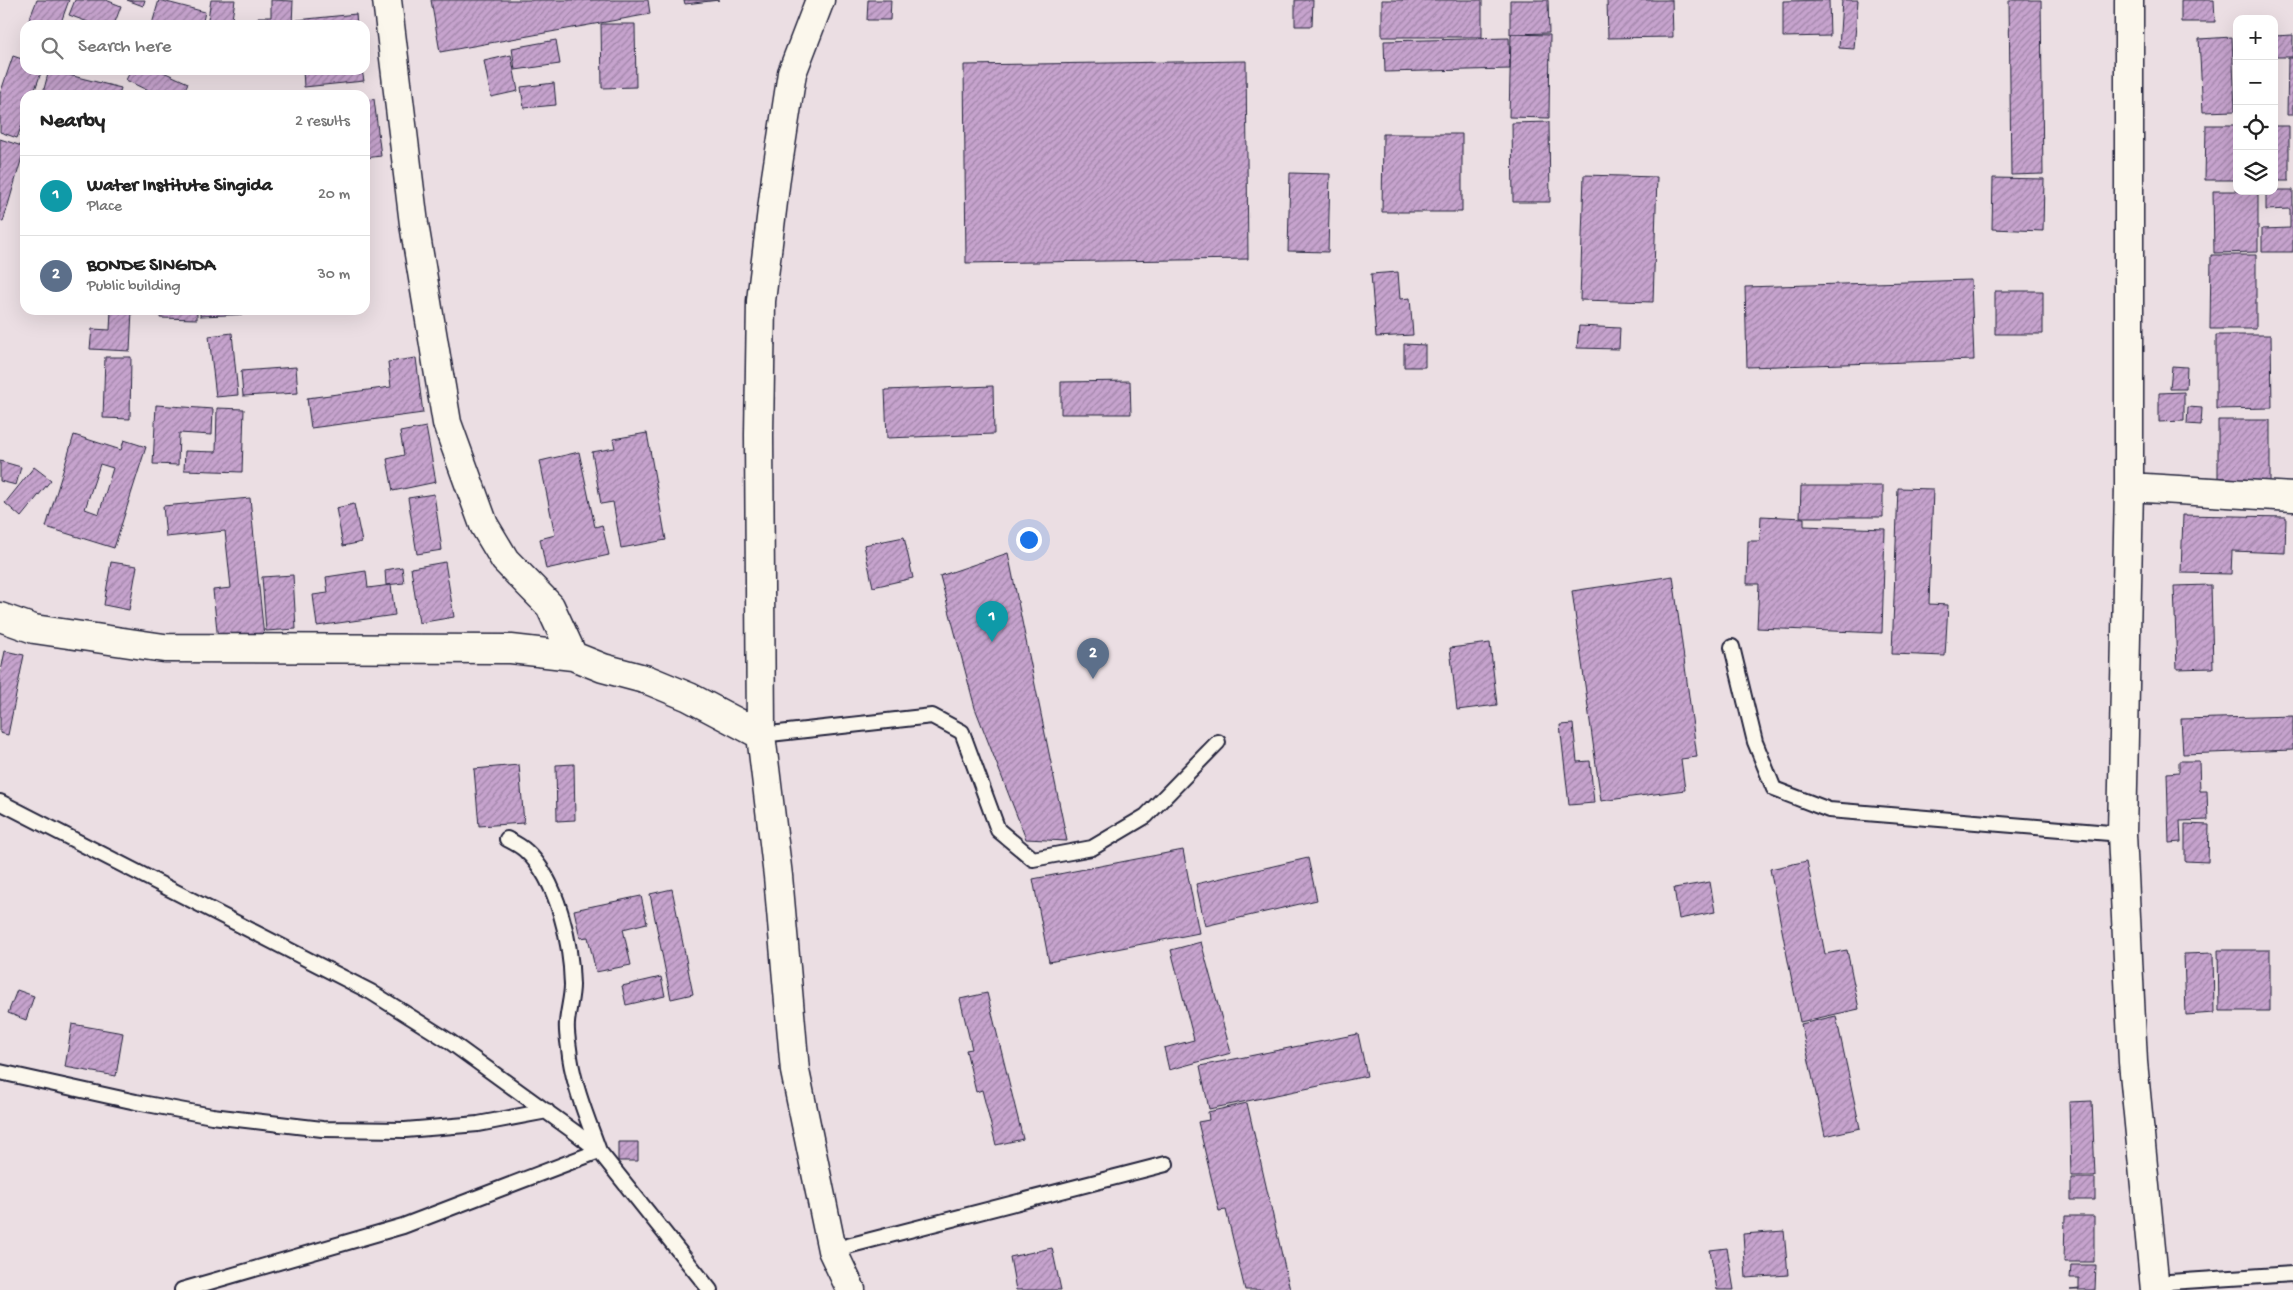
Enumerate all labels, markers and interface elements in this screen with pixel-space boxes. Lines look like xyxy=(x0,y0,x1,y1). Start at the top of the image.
map controls xyxy=(2233,15,2278,195)
button: + xyxy=(2233,15,2278,60)
search box xyxy=(20,20,370,75)
icon: search xyxy=(38,34,66,62)
text: Search here xyxy=(78,36,172,59)
button: − xyxy=(2233,60,2278,105)
button: locate xyxy=(2233,105,2278,150)
text: Nearby xyxy=(40,110,105,135)
text: 2 results xyxy=(295,113,350,132)
button: layers xyxy=(2233,150,2278,195)
text: Water Institute Singida xyxy=(87,175,272,198)
text: 1 xyxy=(53,186,59,205)
text: 20 m xyxy=(318,186,350,205)
text: Place xyxy=(87,198,122,217)
text: BONDE SINGIDA xyxy=(87,255,215,278)
text: 2 xyxy=(52,266,60,285)
text: 30 m xyxy=(317,266,350,285)
text: Public building xyxy=(87,278,181,297)
your location xyxy=(1016,527,1042,553)
pin: 1 xyxy=(976,601,1008,642)
pin: 2 xyxy=(1077,638,1109,679)

